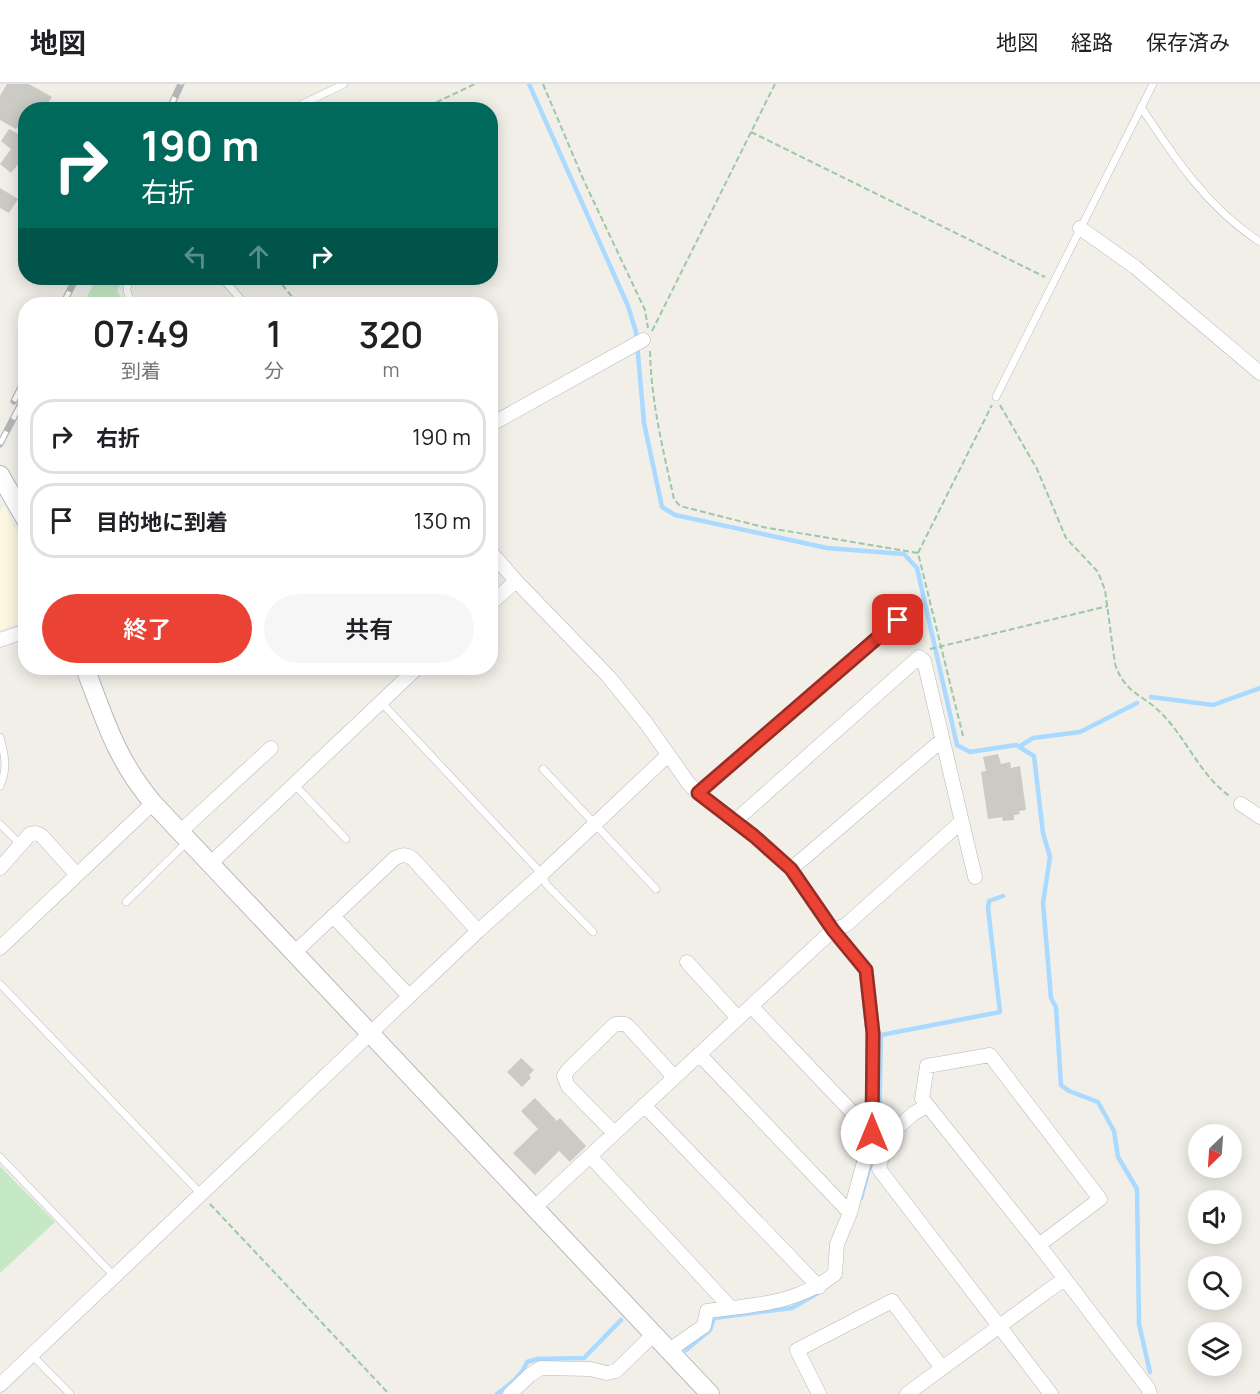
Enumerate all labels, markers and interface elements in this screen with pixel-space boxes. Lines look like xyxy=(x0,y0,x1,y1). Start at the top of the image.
text: 地図 xyxy=(30,23,86,61)
text: 地図 xyxy=(996,28,1038,56)
text: 経路 xyxy=(1071,28,1113,56)
text: 保存済み xyxy=(1146,28,1230,56)
text: 190 m xyxy=(141,116,259,174)
icon: right xyxy=(42,126,120,204)
text: 右折 xyxy=(141,173,195,210)
icon: left xyxy=(179,240,212,273)
icon: ahead xyxy=(242,240,275,273)
icon: right xyxy=(305,240,338,273)
text: 07:49 xyxy=(93,309,190,358)
text: 1 xyxy=(267,309,282,358)
text: 320 xyxy=(359,310,423,359)
text: m xyxy=(383,356,400,383)
text: 到着 xyxy=(121,357,161,384)
text: 分 xyxy=(264,357,284,384)
icon: right xyxy=(45,420,78,453)
text: 190 m xyxy=(412,422,471,452)
text: 右折 xyxy=(96,423,140,453)
icon: arrive xyxy=(45,504,78,537)
text: 130 m xyxy=(414,506,471,536)
text: 目的地に到着 xyxy=(96,507,228,537)
button: 終了 xyxy=(42,594,252,663)
button: 共有 xyxy=(264,594,474,663)
pin xyxy=(872,594,923,645)
icon: arrive xyxy=(881,603,914,636)
position arrow xyxy=(840,1101,904,1165)
north arrow xyxy=(1188,1124,1242,1178)
map controls xyxy=(1188,1124,1242,1376)
button: sound xyxy=(1188,1190,1242,1244)
button: search xyxy=(1188,1256,1242,1310)
button: layers xyxy=(1188,1322,1242,1376)

